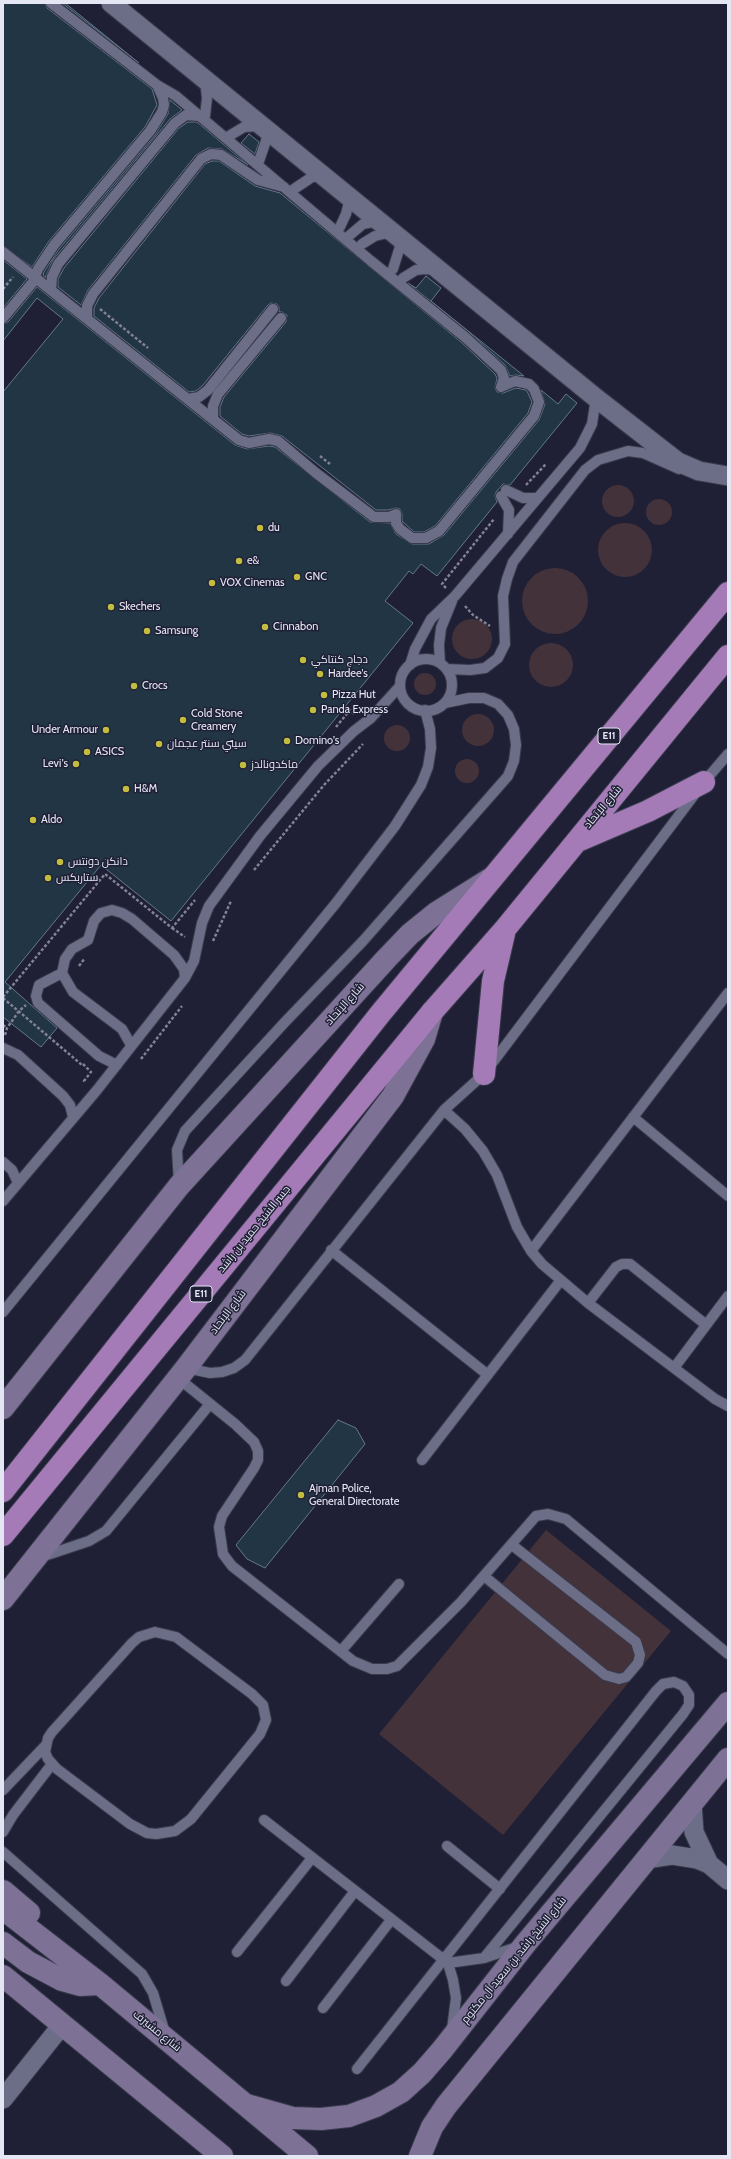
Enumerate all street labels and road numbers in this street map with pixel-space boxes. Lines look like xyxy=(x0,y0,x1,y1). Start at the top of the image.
road number: E11 xyxy=(598,728,620,744)
street label: شارع الإتحاد xyxy=(581,783,625,831)
street label: شارع الإتحاد xyxy=(323,980,367,1028)
street label: جسر الشيخ حميد بن راشد xyxy=(215,1183,293,1275)
road number: E11 xyxy=(190,1286,212,1302)
street label: شارع الإتحاد xyxy=(207,1287,249,1337)
street label: شارع الشيخ راشد بن سعيد آل مكتوم xyxy=(459,1894,569,2026)
street label: شارع مشيرف xyxy=(130,2008,184,2054)

